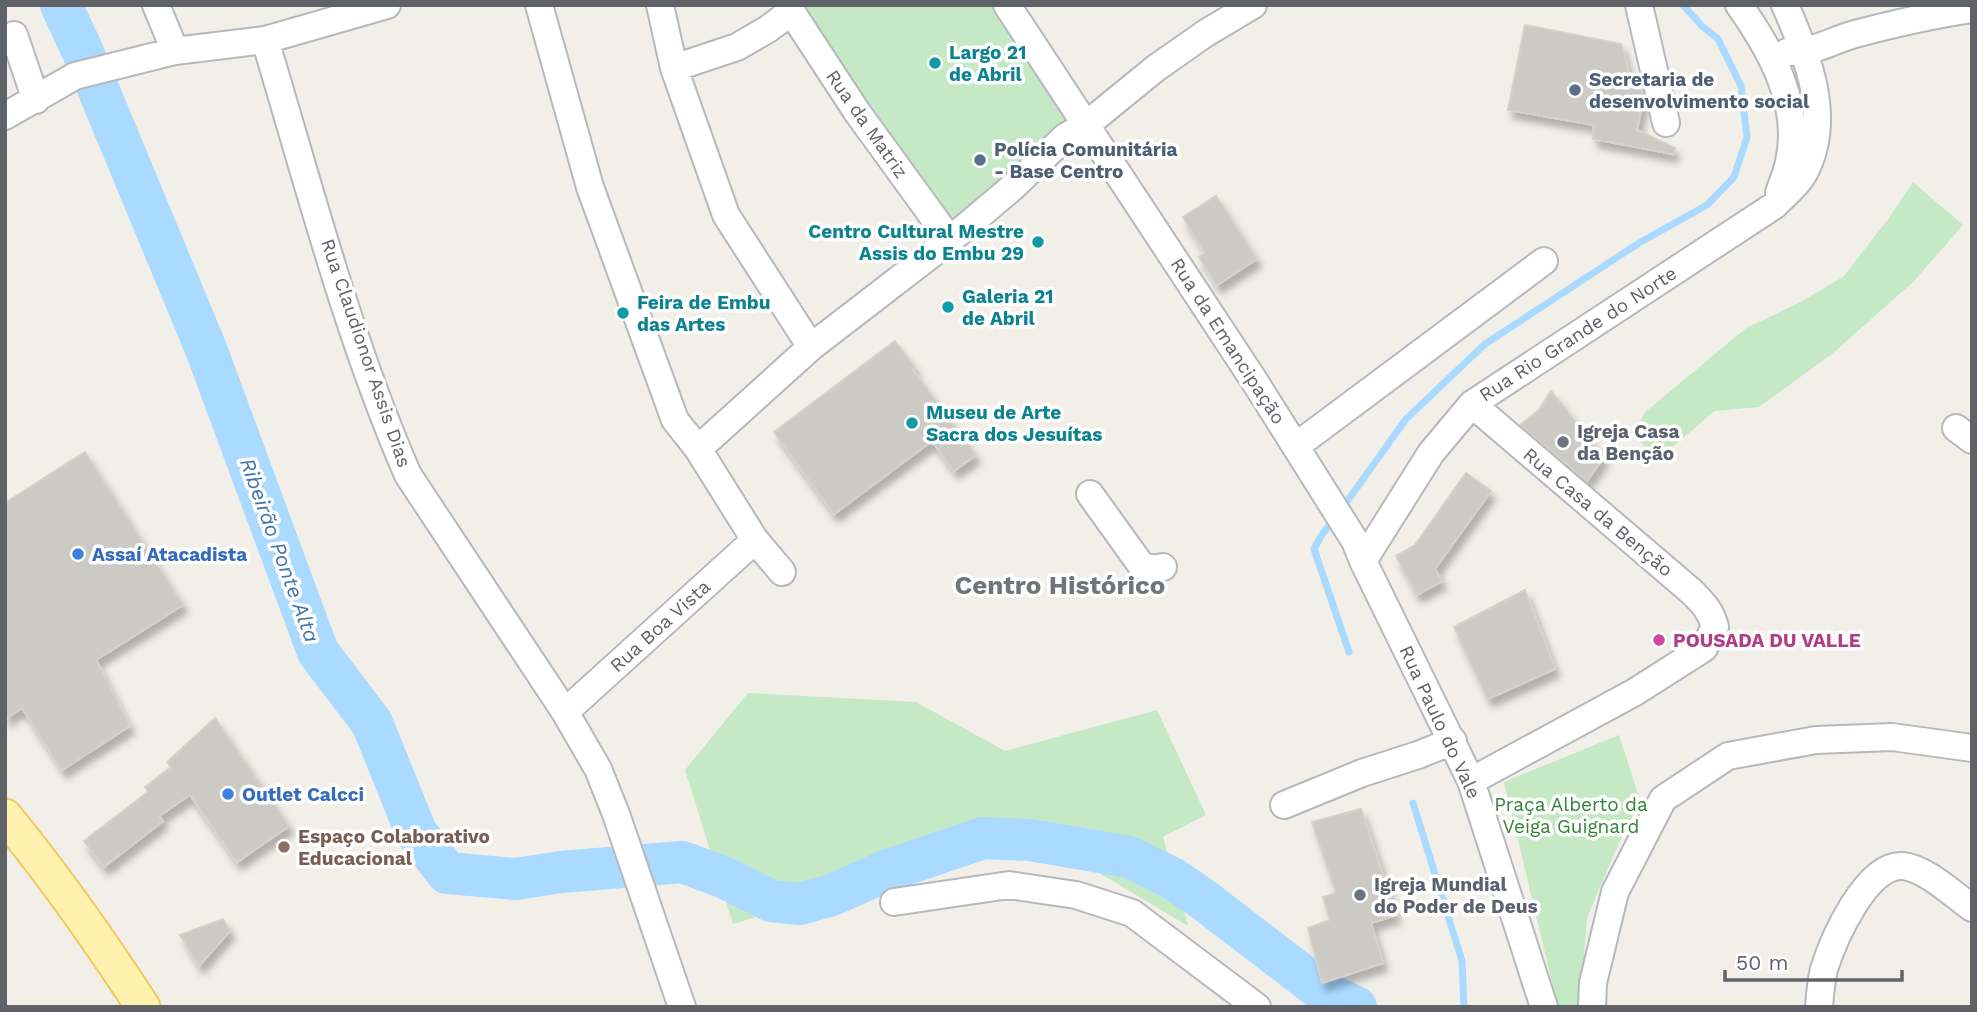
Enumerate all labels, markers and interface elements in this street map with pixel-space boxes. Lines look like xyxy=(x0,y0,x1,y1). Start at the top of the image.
place label: Largo 21 de Abril xyxy=(949,41,1026,86)
marker: Largo 21 de Abril xyxy=(927,55,943,71)
street label: Rua da Matriz xyxy=(821,65,913,183)
place label: Secretaria de desenvolvimento social xyxy=(1589,68,1810,113)
marker: Secretaria de desenvolvimento social xyxy=(1567,82,1583,98)
place label: Polícia Comunitária - Base Centro xyxy=(994,138,1178,183)
marker: Polícia Comunitária - Base Centro xyxy=(972,152,988,168)
place label: Centro Cultural Mestre Assis do Embu 29 xyxy=(808,220,1024,265)
marker: Centro Cultural Mestre Assis do Embu 29 xyxy=(1030,234,1046,250)
street label: Rua Claudionor Assis Dias xyxy=(316,236,416,470)
street label: Rua da Emancipação xyxy=(1166,254,1290,428)
street label: Rua Rio Grande do Norte xyxy=(1475,262,1681,406)
place label: Galeria 21 de Abril xyxy=(962,285,1053,330)
place label: Feira de Embu das Artes xyxy=(637,291,770,336)
marker: Galeria 21 de Abril xyxy=(940,299,956,315)
marker: Feira de Embu das Artes xyxy=(615,305,631,321)
place label: Museu de Arte Sacra dos Jesuítas xyxy=(926,401,1102,446)
marker: Museu de Arte Sacra dos Jesuítas xyxy=(904,415,920,431)
place label: Igreja Casa da Benção xyxy=(1577,420,1679,465)
marker: Igreja Casa da Benção xyxy=(1555,434,1571,450)
street label: Rua Casa da Benção xyxy=(1519,443,1677,581)
water label: Ribeirão Ponte Alta xyxy=(235,454,325,646)
place label: Assaí Atacadista xyxy=(92,543,247,566)
marker: Assaí Atacadista xyxy=(70,546,86,562)
district label: Centro Histórico xyxy=(955,570,1165,600)
street label: Rua Boa Vista xyxy=(605,575,715,677)
place label: POUSADA DU VALLE xyxy=(1673,629,1861,652)
marker: POUSADA DU VALLE xyxy=(1651,632,1667,648)
street label: Rua Paulo do Vale xyxy=(1394,642,1486,802)
place label: Outlet Calcci xyxy=(242,783,364,806)
marker: Outlet Calcci xyxy=(220,786,236,802)
park label: Praça Alberto da Veiga Guignard xyxy=(1494,793,1648,838)
place label: Espaço Colaborativo Educacional xyxy=(298,825,490,870)
marker: Espaço Colaborativo Educacional xyxy=(276,839,292,855)
place label: Igreja Mundial do Poder de Deus xyxy=(1374,873,1538,918)
marker: Igreja Mundial do Poder de Deus xyxy=(1352,887,1368,903)
scale bar xyxy=(1725,939,1902,983)
text: 50 m xyxy=(1736,950,1788,975)

